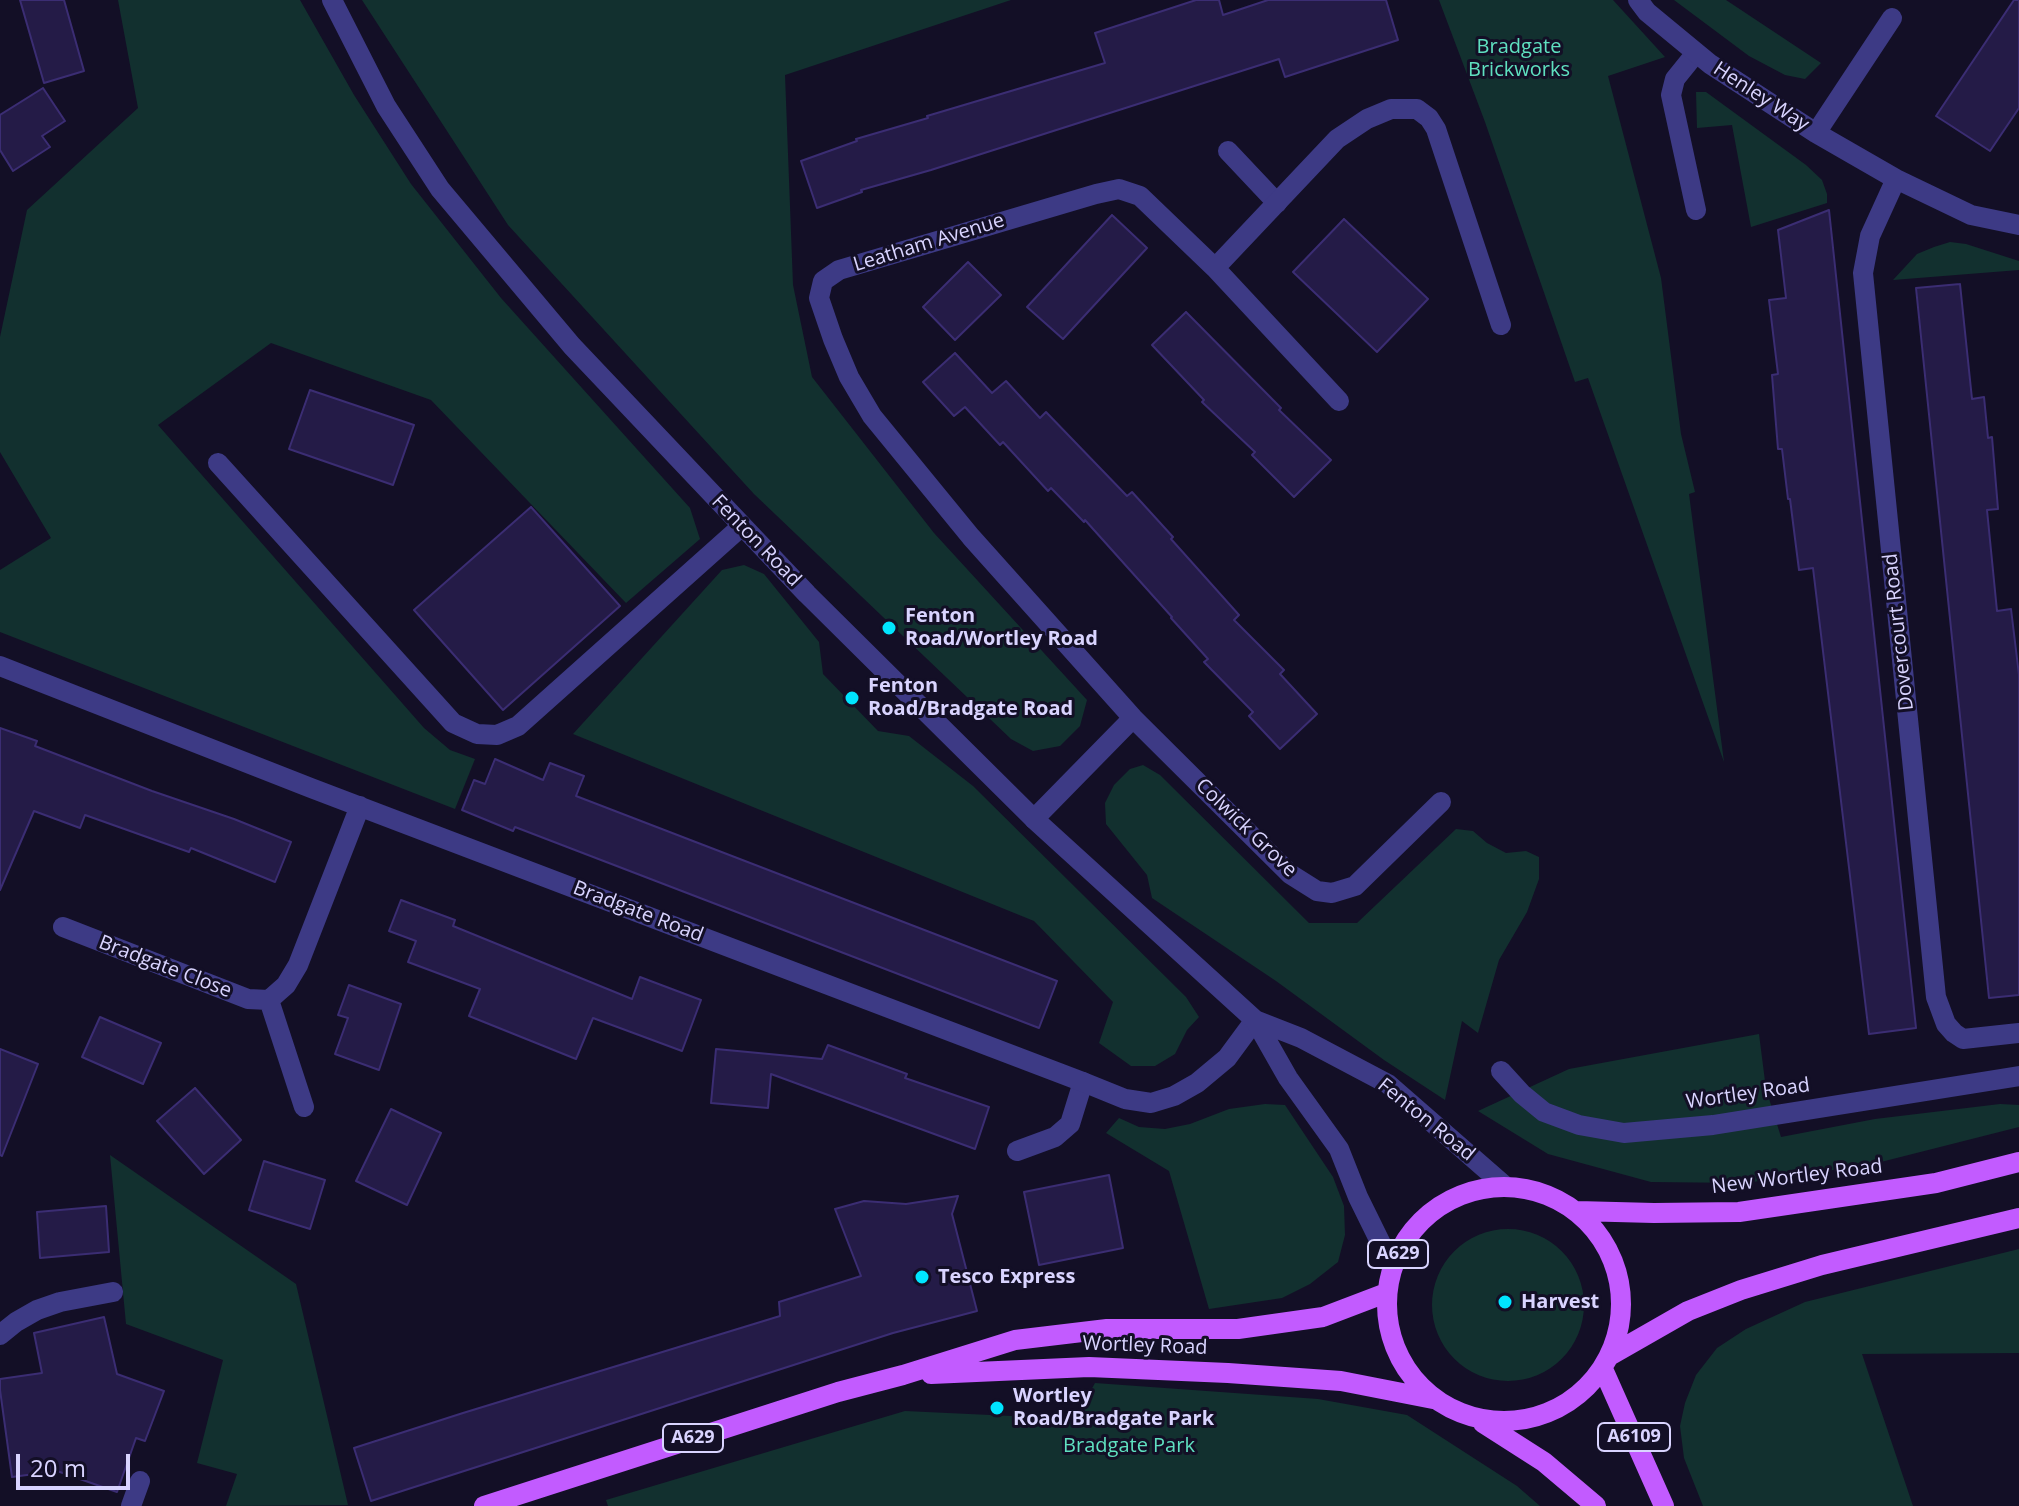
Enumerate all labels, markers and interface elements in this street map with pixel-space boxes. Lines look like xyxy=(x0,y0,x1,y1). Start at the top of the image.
park label: Bradgate Brickworks xyxy=(1468,35,1570,82)
street label: Henley Way xyxy=(1709,57,1813,137)
street label: Leatham Avenue xyxy=(851,209,1007,277)
street label: Fenton Road xyxy=(706,490,806,592)
street label: Dovercourt Road xyxy=(1879,552,1919,712)
place label: Fenton Road/Wortley Road xyxy=(905,604,1098,651)
marker: Fenton Road/Wortley Road xyxy=(880,619,898,637)
place label: Fenton Road/Bradgate Road xyxy=(868,674,1073,721)
marker: Fenton Road/Bradgate Road xyxy=(843,689,861,707)
street label: Colwick Grove xyxy=(1190,774,1302,882)
street label: Bradgate Road xyxy=(569,876,707,948)
street label: Bradgate Close xyxy=(95,931,235,1003)
street label: Fenton Road xyxy=(1373,1073,1479,1167)
street label: Wortley Road xyxy=(1684,1073,1812,1115)
street label: New Wortley Road xyxy=(1710,1155,1884,1199)
road number: A629 xyxy=(1368,1240,1428,1268)
place label: Tesco Express xyxy=(938,1265,1075,1289)
marker: Tesco Express xyxy=(913,1268,931,1286)
place label: Harvest xyxy=(1521,1290,1599,1314)
marker: Harvest xyxy=(1496,1293,1514,1311)
street label: Wortley Road xyxy=(1082,1332,1208,1360)
place label: Wortley Road/Bradgate Park xyxy=(1013,1384,1214,1431)
marker: Wortley Road/Bradgate Park xyxy=(988,1399,1006,1417)
road number: A6109 xyxy=(1598,1423,1670,1451)
road number: A629 xyxy=(663,1424,723,1452)
park label: Bradgate Park xyxy=(1063,1434,1195,1458)
scale bar xyxy=(20,1438,134,1488)
text: 20 m xyxy=(30,1451,86,1484)

